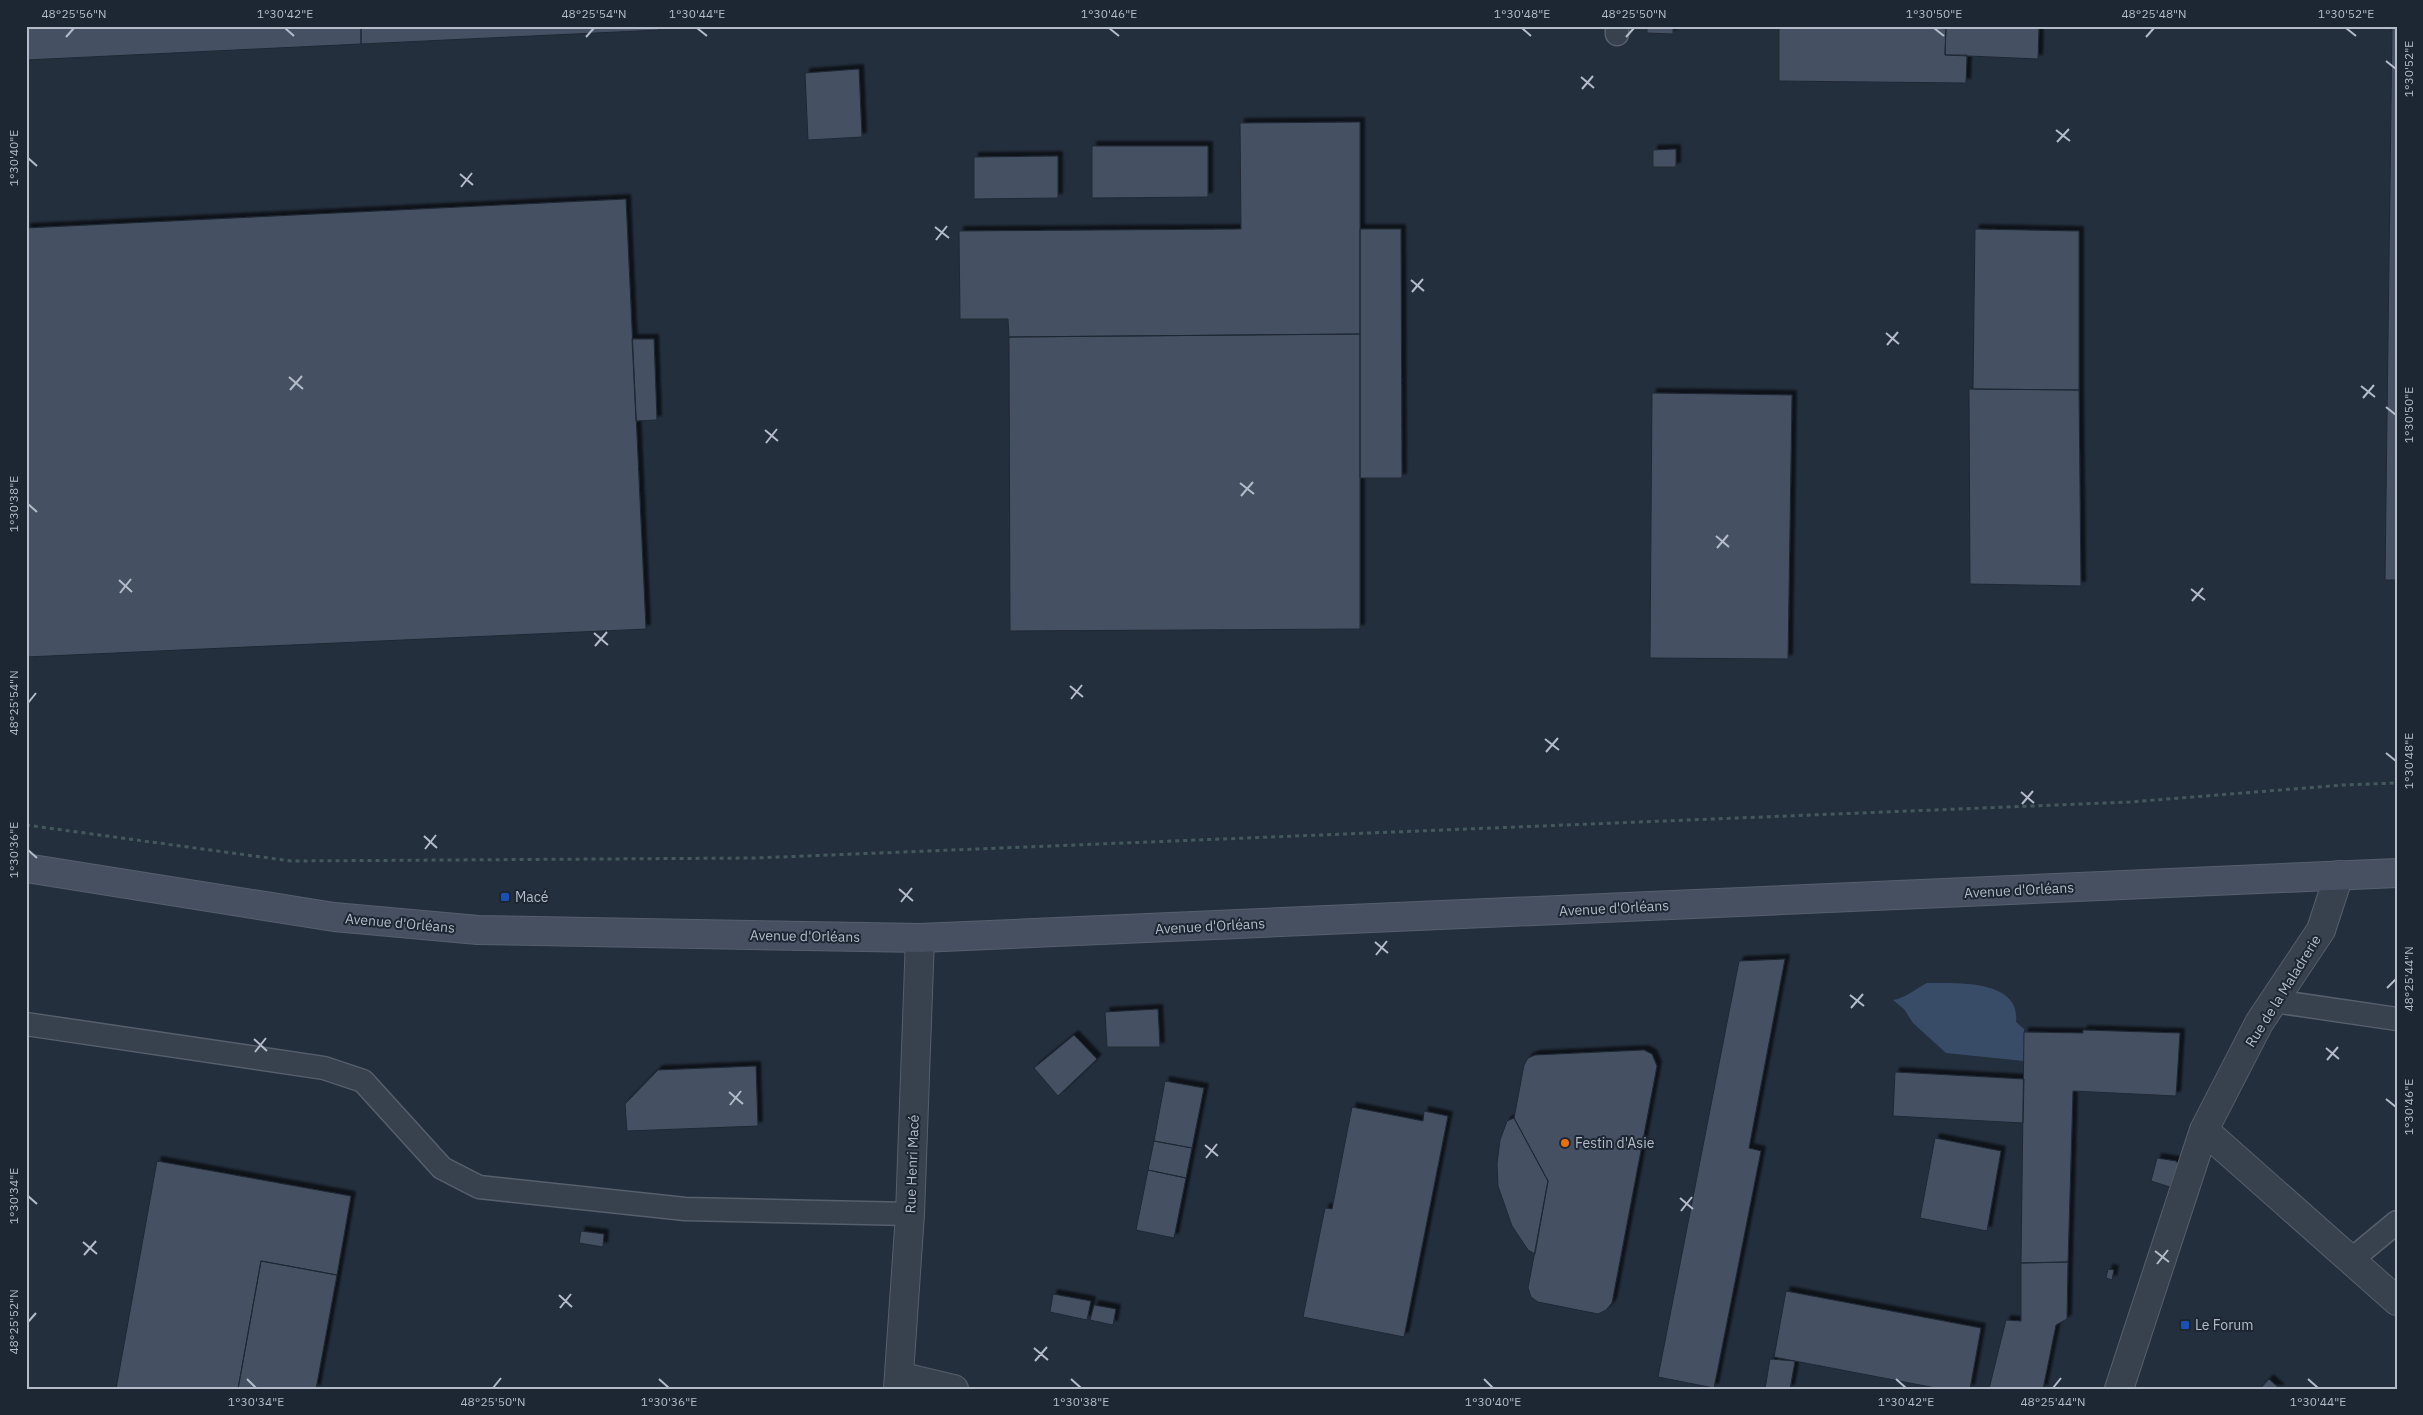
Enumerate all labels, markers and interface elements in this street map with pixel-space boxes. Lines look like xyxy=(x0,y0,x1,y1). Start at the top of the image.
text: 48°25'56"N xyxy=(41,6,107,21)
text: 1°30'42"E xyxy=(257,6,313,21)
text: 48°25'54"N xyxy=(561,6,627,21)
text: 1°30'44"E xyxy=(669,6,725,21)
text: 1°30'46"E xyxy=(1081,6,1137,21)
text: 1°30'48"E xyxy=(1494,6,1550,21)
text: 48°25'50"N xyxy=(1601,6,1667,21)
text: 1°30'50"E xyxy=(1906,6,1962,21)
text: 48°25'48"N xyxy=(2121,6,2187,21)
text: 1°30'52"E xyxy=(2318,6,2374,21)
text: 1°30'52"E xyxy=(2401,41,2416,97)
text: 1°30'40"E xyxy=(6,130,21,186)
text: 1°30'50"E xyxy=(2401,387,2416,443)
text: 1°30'38"E xyxy=(6,476,21,532)
text: 48°25'54"N xyxy=(6,670,21,736)
text: 1°30'48"E xyxy=(2401,733,2416,789)
text: 1°30'36"E xyxy=(6,822,21,878)
street label: Avenue d'Orléans xyxy=(1963,878,2075,902)
place label: Macé xyxy=(515,888,549,906)
marker: Macé xyxy=(499,891,511,903)
street label: Avenue d'Orléans xyxy=(1558,896,1670,920)
street label: Avenue d'Orléans xyxy=(344,909,456,937)
street label: Avenue d'Orléans xyxy=(1154,914,1266,938)
street label: Avenue d'Orléans xyxy=(750,926,860,946)
street label: Rue de la Maladrerie xyxy=(2241,931,2325,1050)
text: 48°25'44"N xyxy=(2401,946,2416,1012)
text: 1°30'46"E xyxy=(2401,1079,2416,1135)
street label: Rue Henri Macé xyxy=(901,1114,923,1214)
place label: Festin d'Asie xyxy=(1575,1134,1655,1152)
marker: Festin d'Asie xyxy=(1559,1137,1571,1149)
text: 1°30'34"E xyxy=(6,1168,21,1224)
text: 48°25'52"N xyxy=(6,1289,21,1355)
place label: Le Forum xyxy=(2195,1316,2254,1334)
marker: Le Forum xyxy=(2179,1319,2191,1331)
text: 1°30'34"E xyxy=(228,1394,284,1409)
text: 48°25'50"N xyxy=(460,1394,526,1409)
text: 1°30'36"E xyxy=(641,1394,697,1409)
text: 1°30'38"E xyxy=(1053,1394,1109,1409)
text: 1°30'40"E xyxy=(1465,1394,1521,1409)
text: 1°30'42"E xyxy=(1878,1394,1934,1409)
text: 48°25'44"N xyxy=(2020,1394,2086,1409)
text: 1°30'44"E xyxy=(2290,1394,2346,1409)

